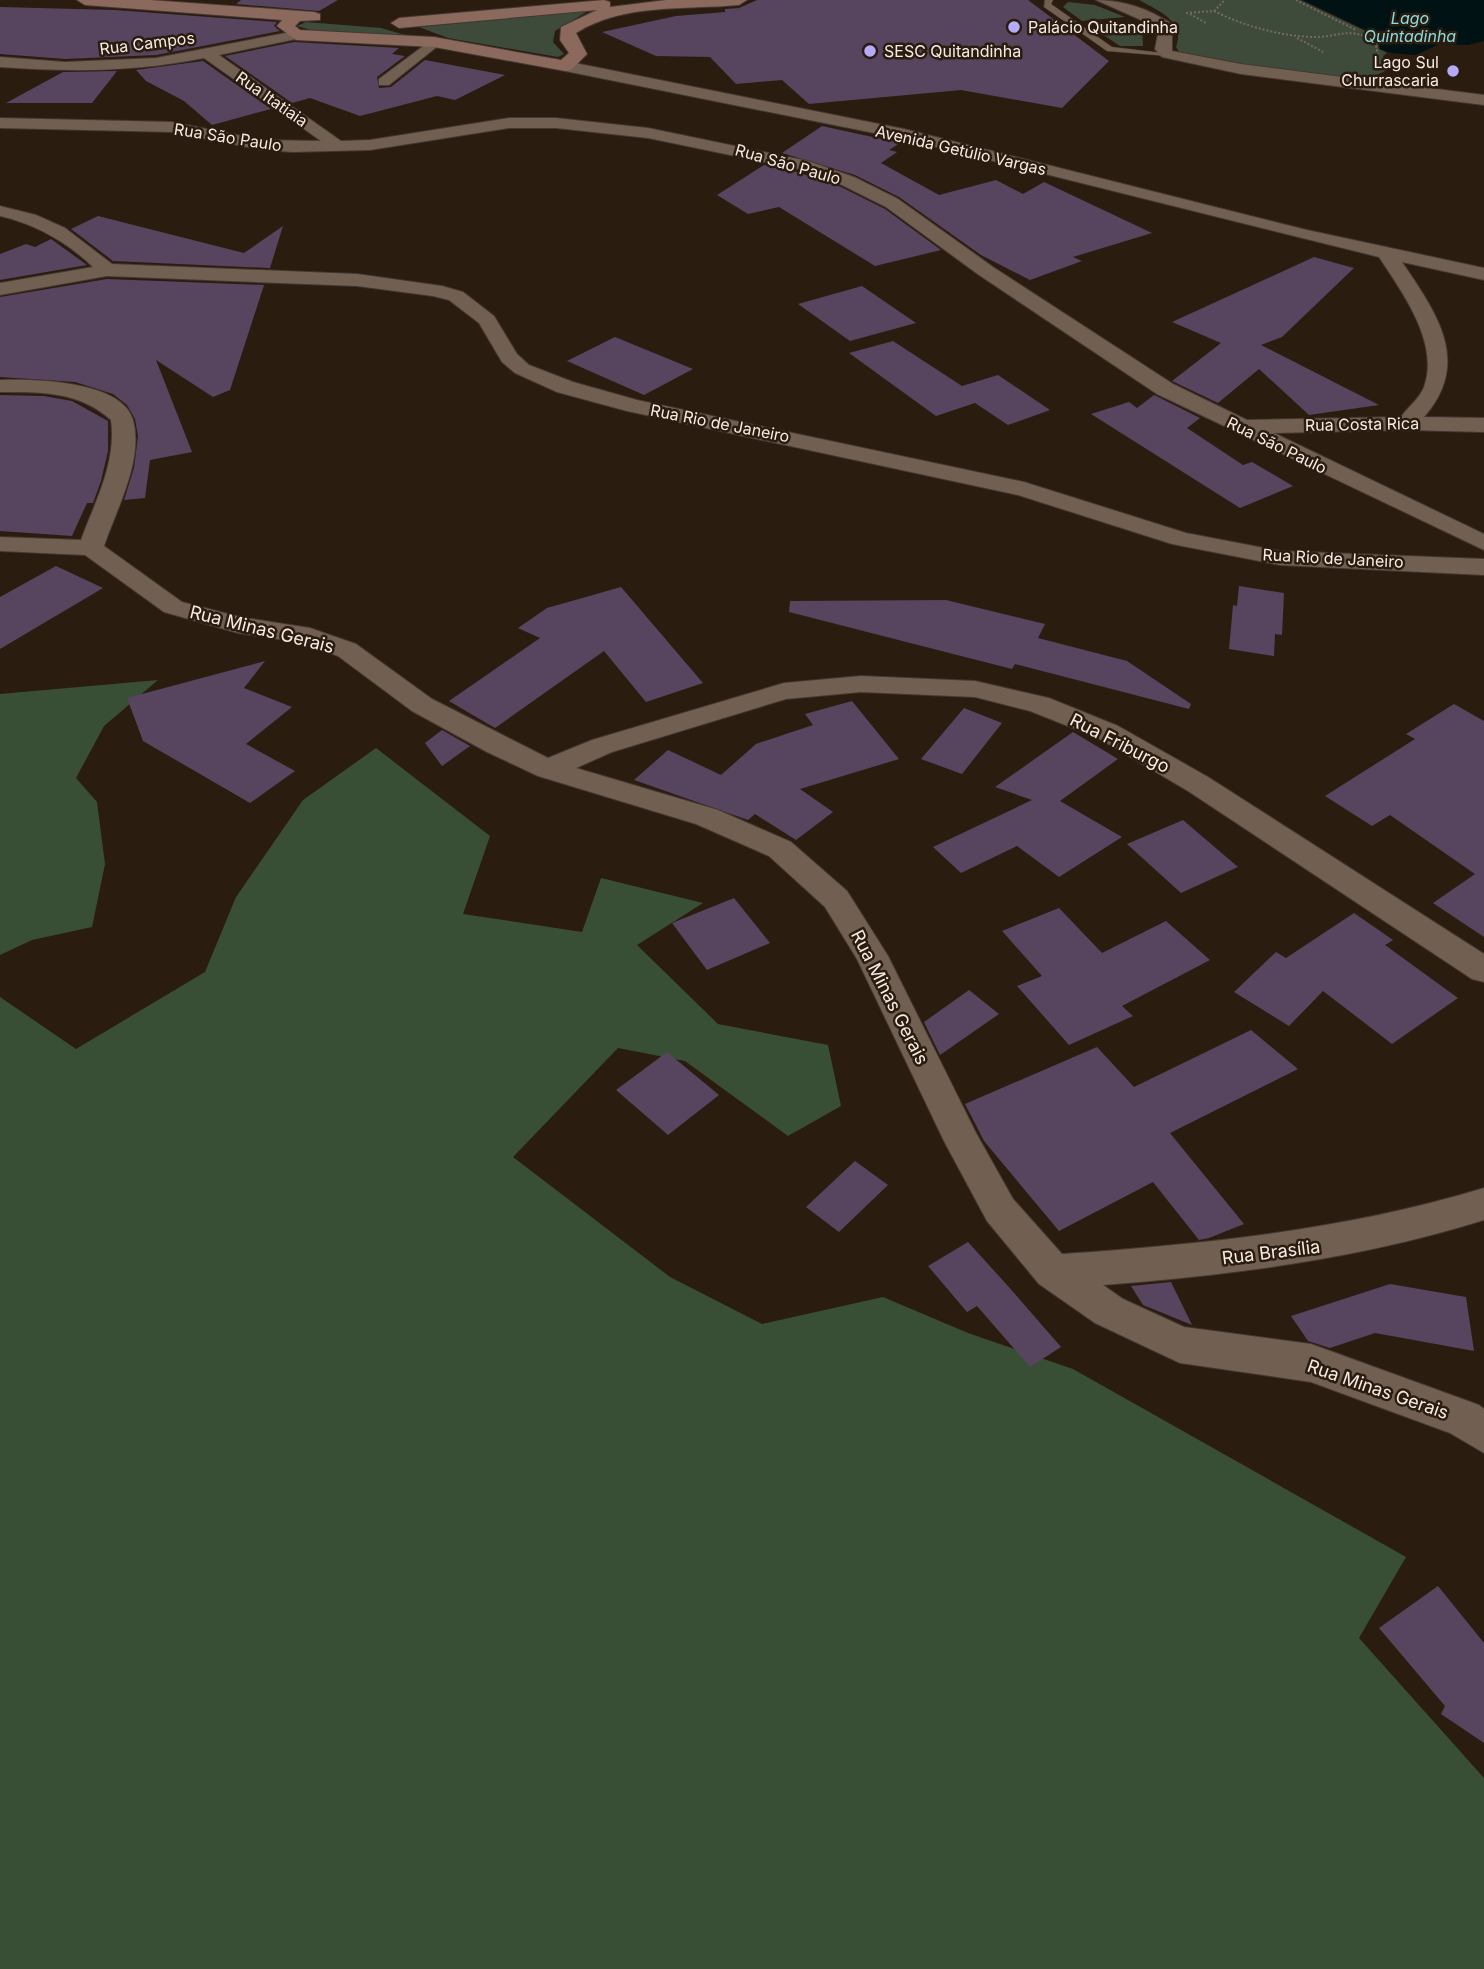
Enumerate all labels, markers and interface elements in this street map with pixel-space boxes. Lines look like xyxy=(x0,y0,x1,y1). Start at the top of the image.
water label: Lago Quintadinha xyxy=(1364,8,1456,46)
place label: Palácio Quitandinha xyxy=(1028,17,1178,37)
marker: Palácio Quitandinha xyxy=(1006,19,1022,35)
street label: Rua Campos xyxy=(98,27,196,59)
place label: SESC Quitandinha xyxy=(884,41,1021,61)
marker: SESC Quitandinha xyxy=(862,43,878,59)
place label: Lago Sul Churrascaria xyxy=(1341,52,1439,90)
marker: Lago Sul Churrascaria xyxy=(1445,63,1461,79)
street label: Rua Itatiaia xyxy=(232,67,312,131)
street label: Rua São Paulo xyxy=(173,119,283,155)
street label: Avenida Getúlio Vargas xyxy=(874,121,1048,179)
street label: Rua São Paulo xyxy=(733,139,843,189)
street label: Rua Rio de Janeiro xyxy=(649,400,791,446)
street label: Rua São Paulo xyxy=(1224,412,1330,478)
street label: Rua Costa Rica xyxy=(1305,413,1419,435)
street label: Rua Rio de Janeiro xyxy=(1262,544,1404,572)
street label: Rua Minas Gerais xyxy=(188,601,336,657)
street label: Rua Friburgo xyxy=(1067,709,1173,777)
street label: Rua Minas Gerais xyxy=(847,926,933,1068)
street label: Rua Brasília xyxy=(1221,1236,1321,1268)
street label: Rua Minas Gerais xyxy=(1305,1355,1451,1423)

